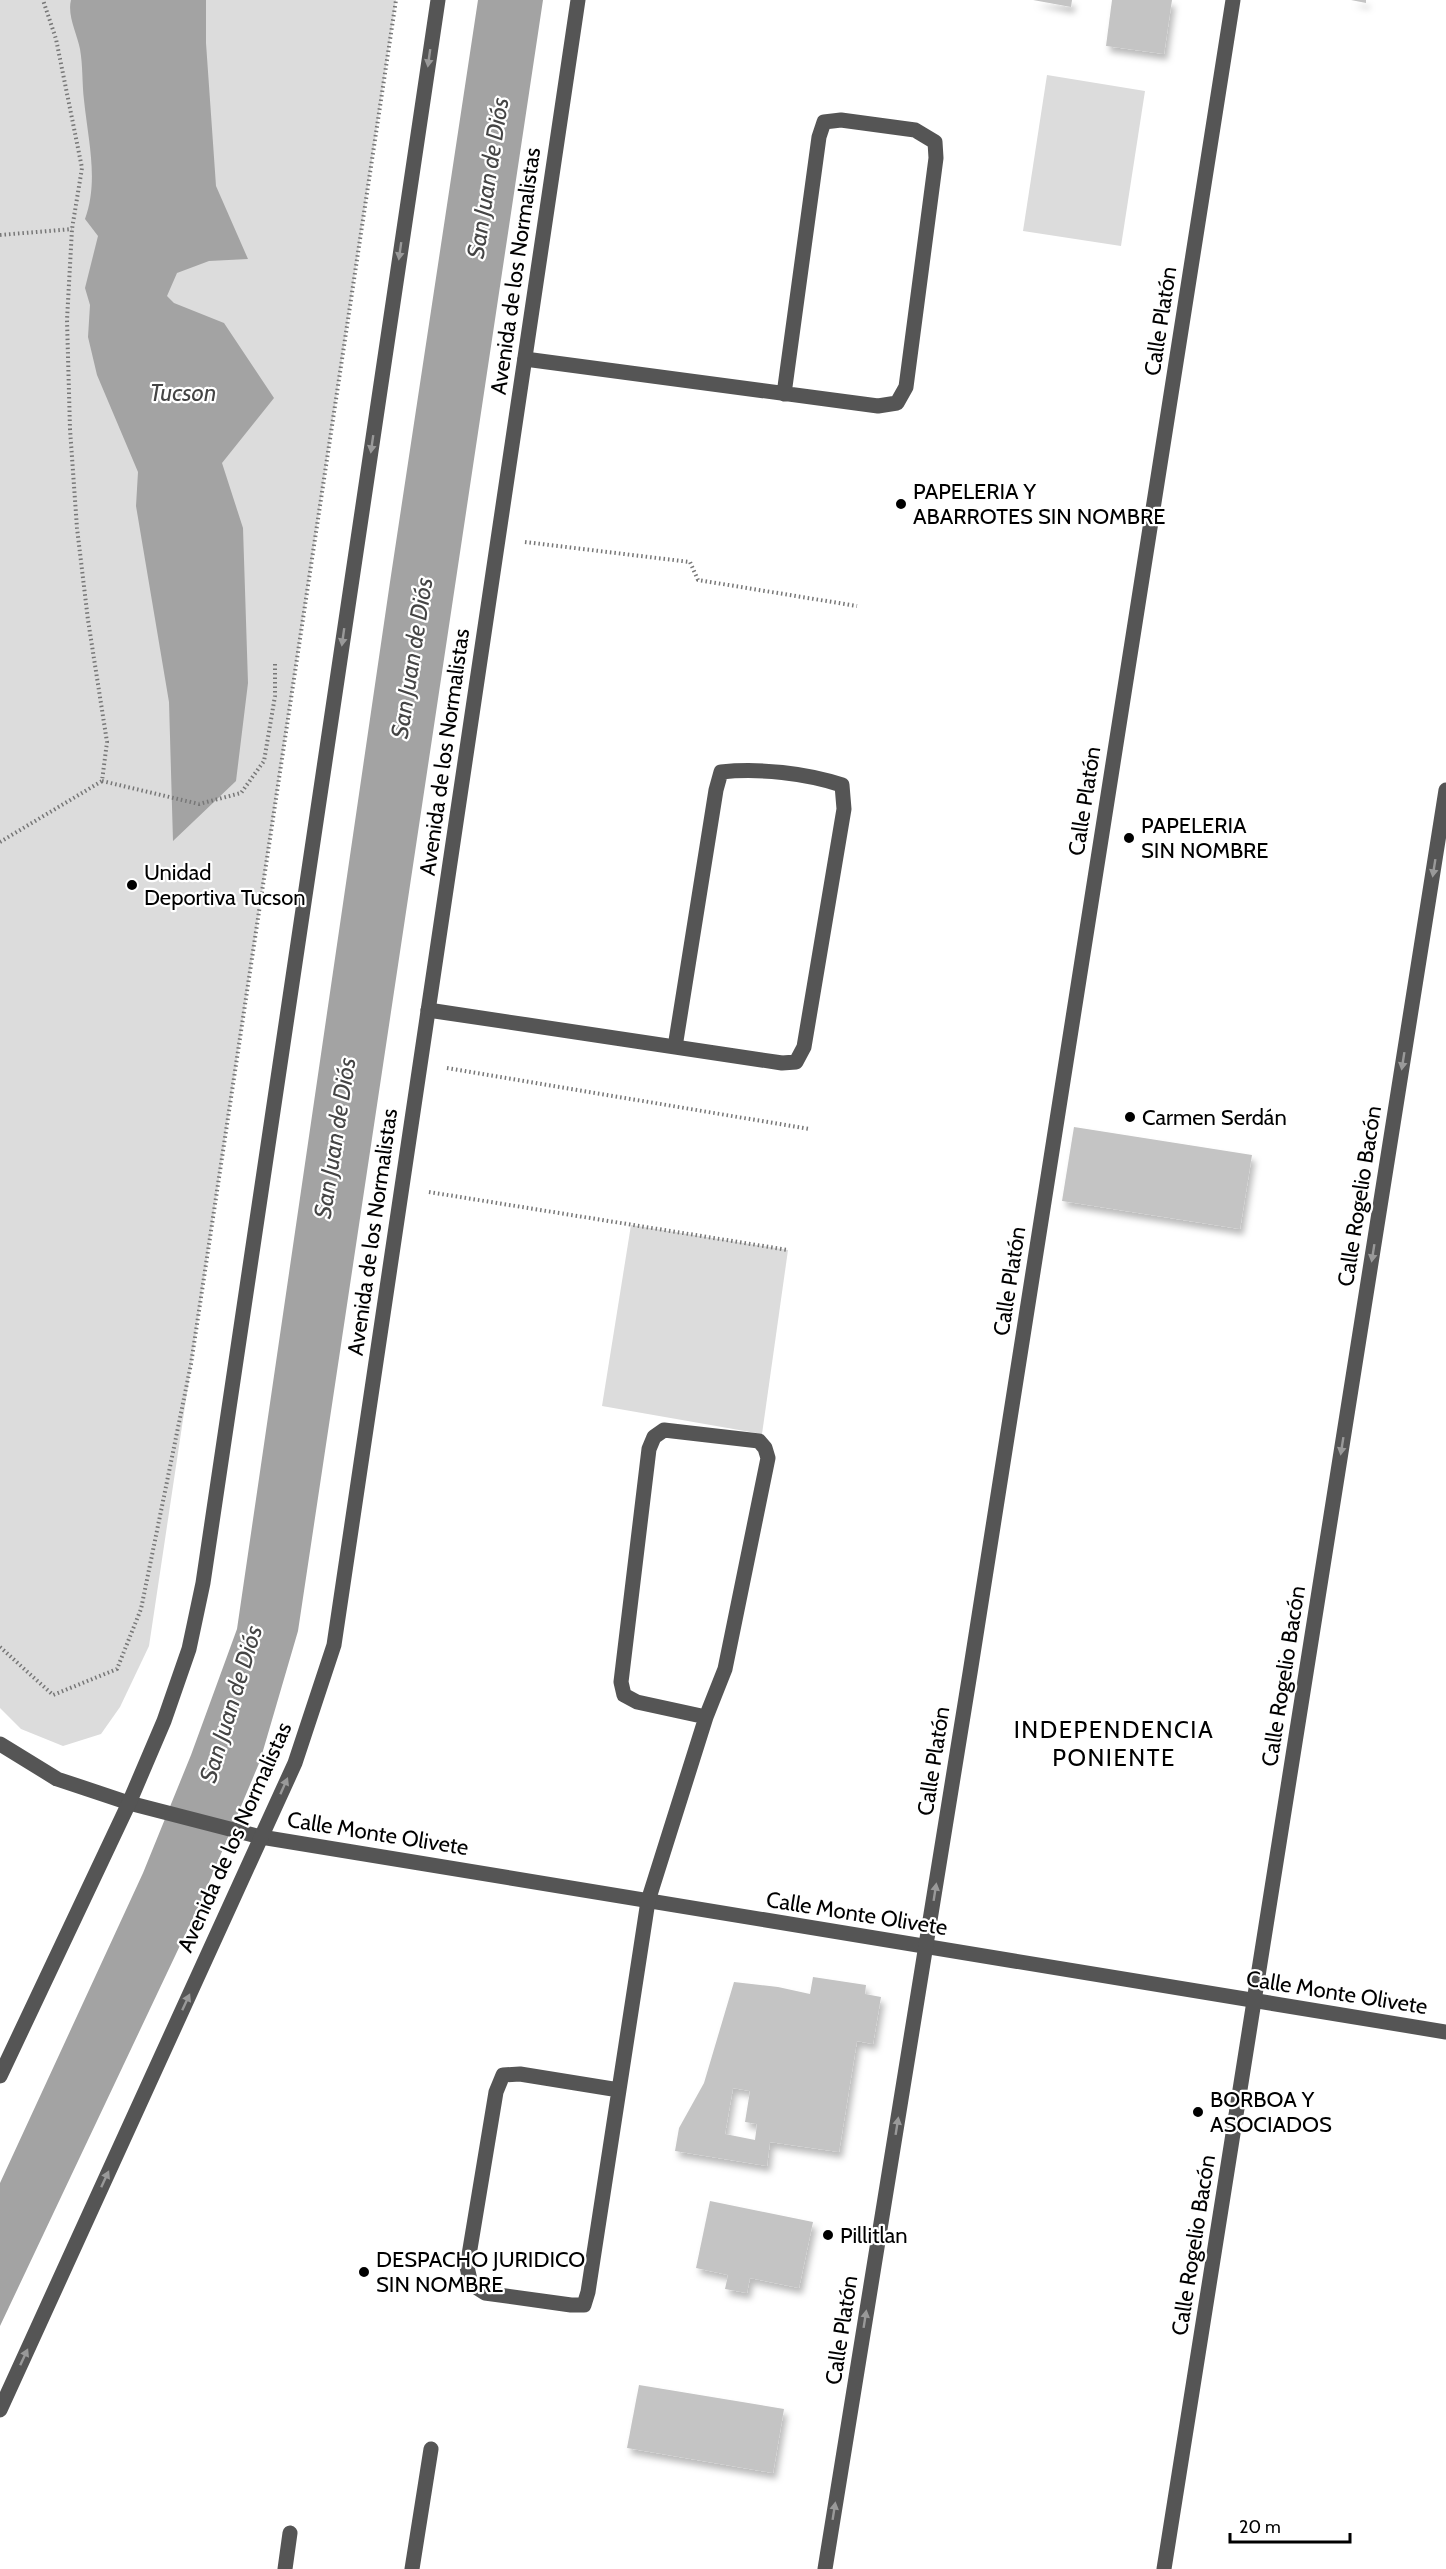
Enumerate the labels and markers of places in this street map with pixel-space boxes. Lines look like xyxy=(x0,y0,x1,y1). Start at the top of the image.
place label: PAPELERIA Y ABARROTES SIN NOMBRE xyxy=(913,478,1165,530)
marker: PAPELERIA Y ABARROTES SIN NOMBRE xyxy=(894,497,908,511)
place label: PAPELERIA SIN NOMBRE xyxy=(1141,812,1269,864)
marker: PAPELERIA SIN NOMBRE xyxy=(1122,831,1136,845)
place label: Unidad Deportiva Tucson xyxy=(144,859,306,911)
marker: Unidad Deportiva Tucson xyxy=(125,878,139,892)
place label: Carmen Serdán xyxy=(1142,1104,1287,1131)
marker: Carmen Serdán xyxy=(1123,1110,1137,1124)
place label: BORBOA Y ASOCIADOS xyxy=(1210,2086,1332,2138)
marker: BORBOA Y ASOCIADOS xyxy=(1191,2105,1205,2119)
place label: Pillitlan xyxy=(840,2222,908,2249)
marker: Pillitlan xyxy=(821,2228,835,2242)
place label: DESPACHO JURIDICO SIN NOMBRE xyxy=(376,2246,585,2298)
marker: DESPACHO JURIDICO SIN NOMBRE xyxy=(357,2265,371,2279)

